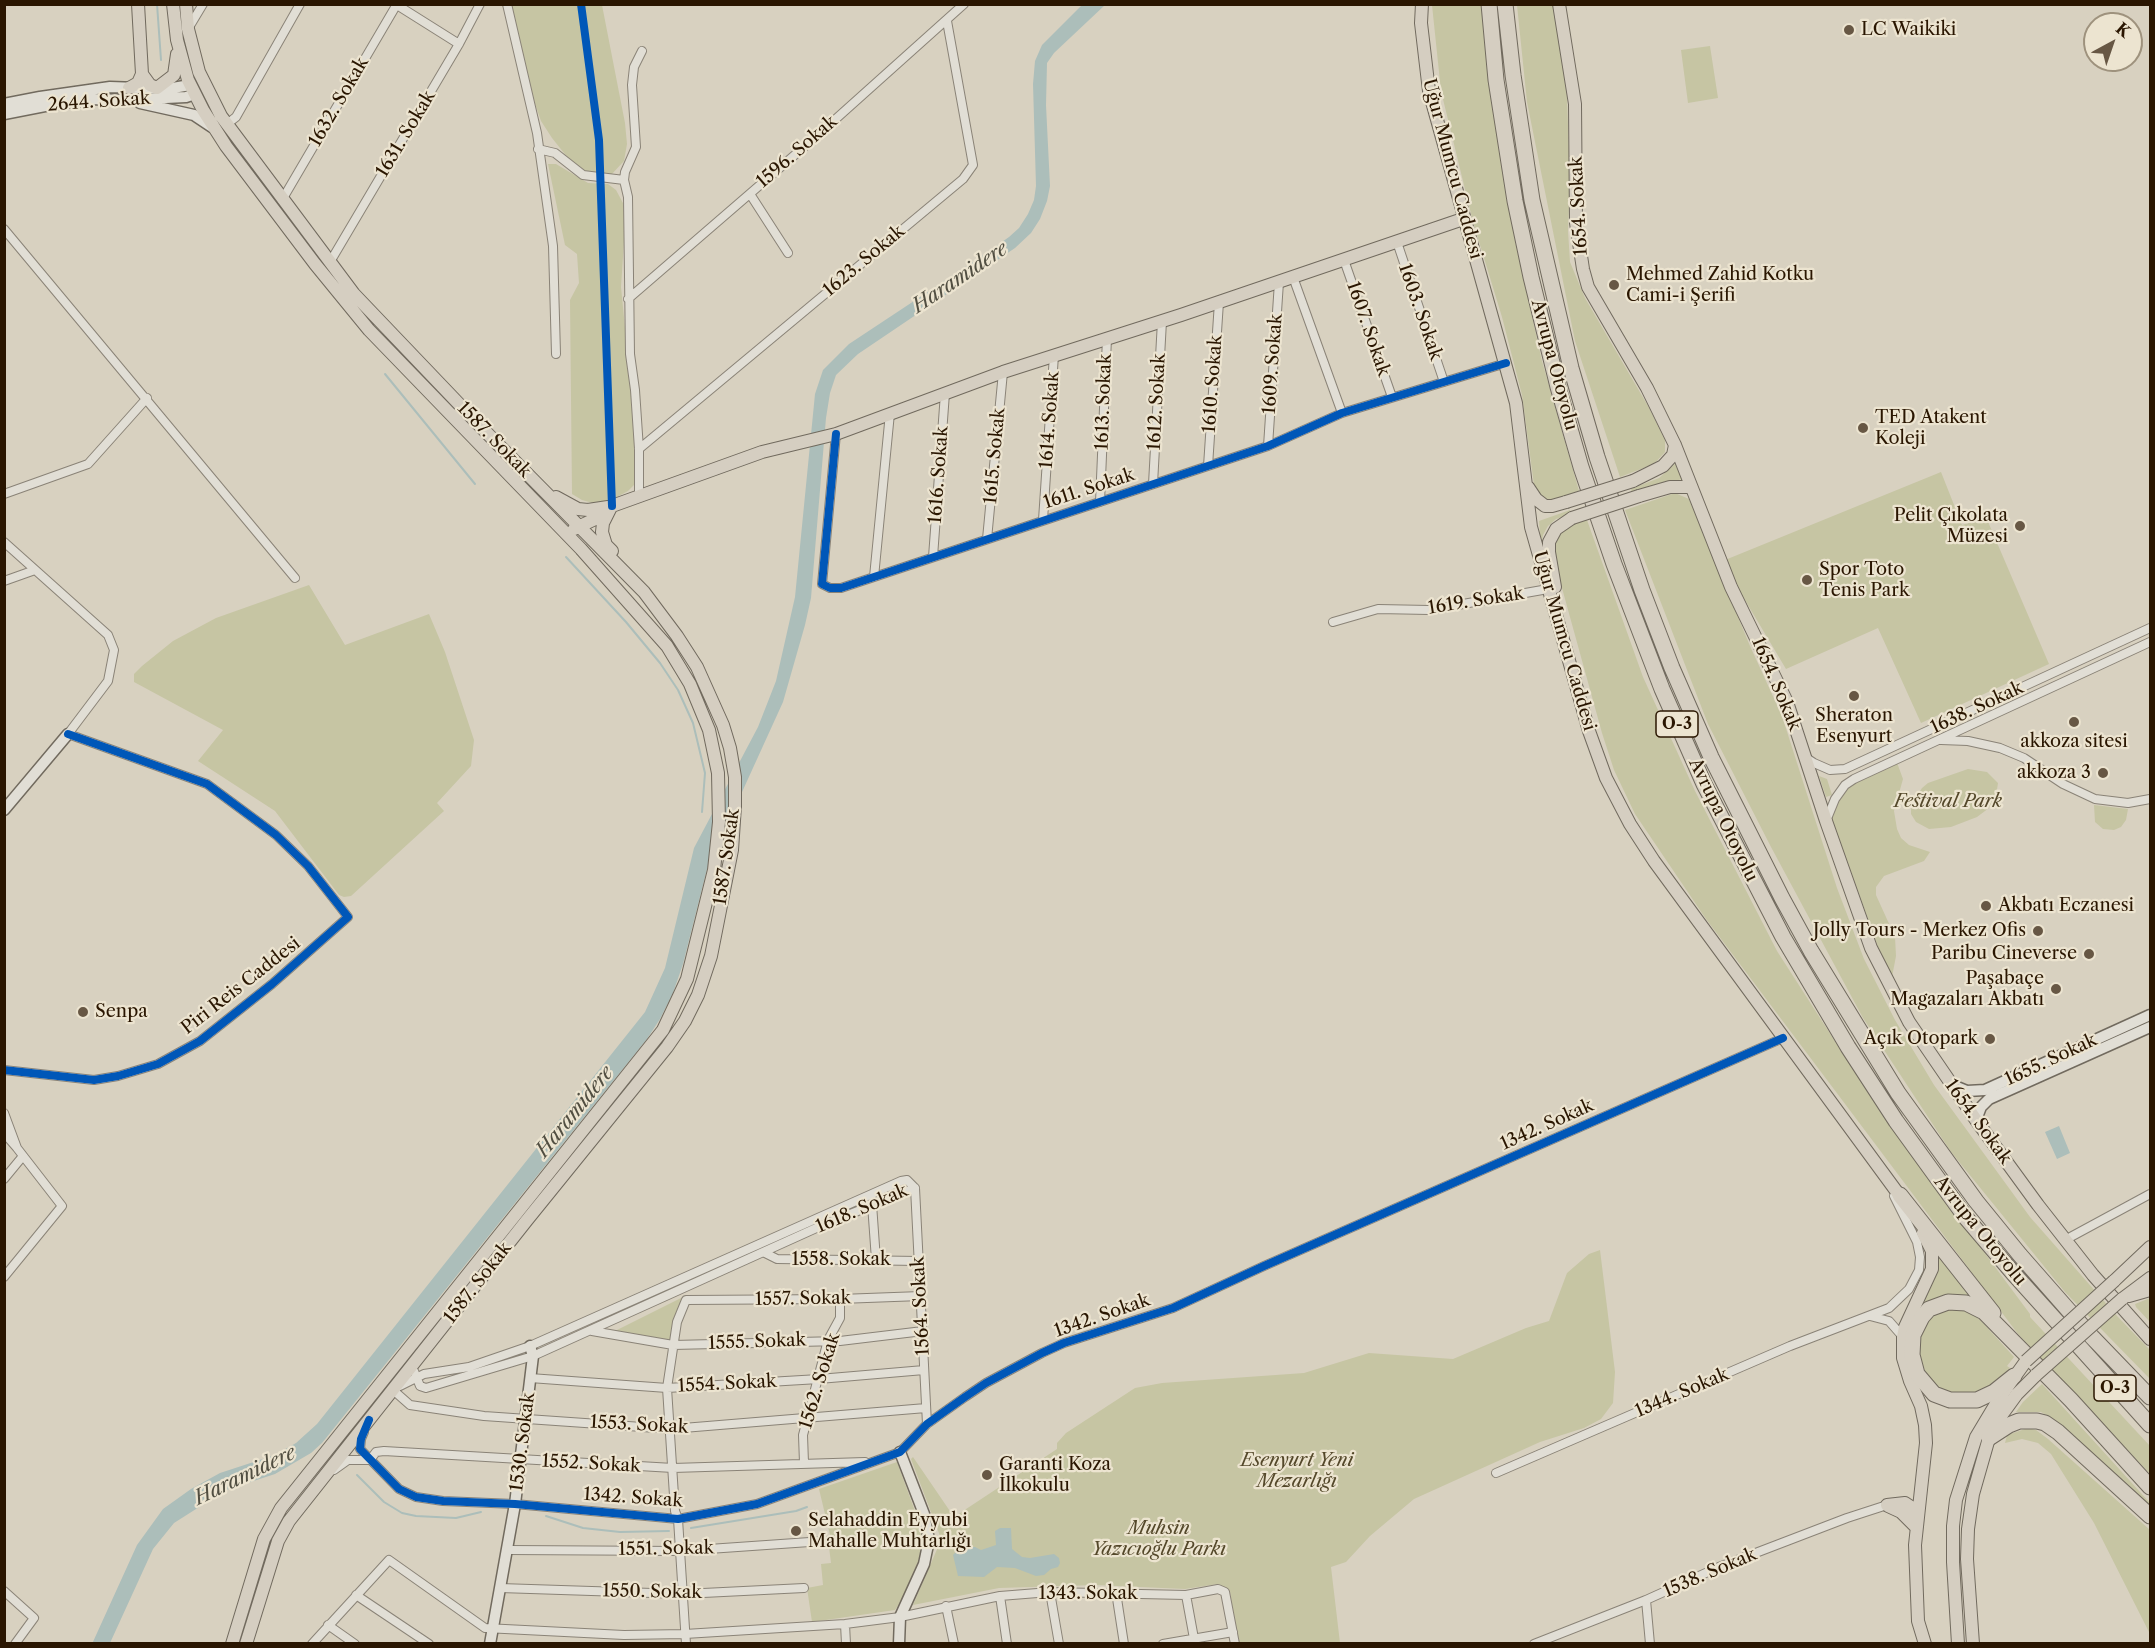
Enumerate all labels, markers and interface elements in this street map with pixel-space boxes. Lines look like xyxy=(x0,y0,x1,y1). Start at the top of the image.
north arrow xyxy=(2083,12,2143,72)
text: K xyxy=(2112,18,2135,42)
place label: LC Waikiki xyxy=(1861,19,1956,41)
marker: LC Waikiki xyxy=(1842,23,1856,37)
street label: 1632. Sokak xyxy=(305,53,373,151)
street label: Uğur Mumcu Caddesi xyxy=(1418,76,1486,262)
street label: 1631. Sokak xyxy=(372,87,440,181)
street label: 2644. Sokak xyxy=(47,88,151,116)
street label: 1596. Sokak xyxy=(752,111,842,193)
street label: 1654. Sokak xyxy=(1566,156,1592,256)
street label: 1623. Sokak xyxy=(819,221,909,301)
water label: Haramidere xyxy=(908,237,1012,319)
street label: 1603. Sokak xyxy=(1393,261,1447,363)
place label: Mehmed Zahid Kotku Cami-i Şerifi xyxy=(1626,264,1814,306)
marker: Mehmed Zahid Kotku Cami-i Şerifi xyxy=(1607,278,1621,292)
street label: 1607. Sokak xyxy=(1342,279,1394,379)
street label: Avrupa Otoyolu xyxy=(1526,297,1582,433)
street label: 1609. Sokak xyxy=(1259,313,1287,415)
street label: 1610. Sokak xyxy=(1199,334,1227,434)
street label: 1613. Sokak xyxy=(1092,353,1116,451)
street label: 1612. Sokak xyxy=(1144,353,1170,451)
street label: 1614. Sokak xyxy=(1036,371,1064,469)
street label: 1587. Sokak xyxy=(452,398,536,482)
street label: 1615. Sokak xyxy=(980,407,1010,505)
place label: TED Atakent Koleji xyxy=(1875,407,1987,450)
marker: TED Atakent Koleji xyxy=(1856,421,1870,435)
street label: 1616. Sokak xyxy=(925,426,953,524)
street label: 1611. Sokak xyxy=(1041,464,1137,514)
place label: Pelit Çıkolata Müzesi xyxy=(1894,505,2008,548)
marker: Pelit Çıkolata Müzesi xyxy=(2013,519,2027,533)
street label: Uğur Mumcu Caddesi xyxy=(1528,549,1600,733)
place label: Spor Toto Tenis Park xyxy=(1819,559,1909,602)
marker: Spor Toto Tenis Park xyxy=(1800,573,1814,587)
street label: 1619. Sokak xyxy=(1427,583,1525,619)
street label: 1654. Sokak xyxy=(1747,634,1805,734)
street label: 1638. Sokak xyxy=(1927,677,2027,739)
marker: Sheraton Esenyurt xyxy=(1847,689,1861,703)
place label: Sheraton Esenyurt xyxy=(1815,705,1893,748)
road number: O-3 xyxy=(1656,711,1698,737)
marker: akkoza sitesi xyxy=(2067,715,2081,729)
place label: akkoza sitesi xyxy=(2020,731,2128,753)
street label: Avrupa Otoyolu xyxy=(1684,755,1762,885)
place label: akkoza 3 xyxy=(2017,762,2091,784)
marker: akkoza 3 xyxy=(2096,766,2110,780)
park label: Festival Park xyxy=(1894,791,2002,813)
street label: 1587. Sokak xyxy=(710,807,744,907)
place label: Akbatı Eczanesi xyxy=(1998,895,2134,917)
marker: Akbatı Eczanesi xyxy=(1979,899,1993,913)
place label: Jolly Tours - Merkez Ofis xyxy=(1813,920,2026,942)
marker: Jolly Tours - Merkez Ofis xyxy=(2031,924,2045,938)
street label: Piri Reis Caddesi xyxy=(177,933,305,1039)
place label: Paribu Cineverse xyxy=(1931,943,2077,965)
marker: Paribu Cineverse xyxy=(2082,947,2096,961)
place label: Paşabaçe Magazaları Akbatı xyxy=(1890,968,2044,1010)
marker: Paşabaçe Magazaları Akbatı xyxy=(2049,982,2063,996)
place label: Senpa xyxy=(95,1001,148,1023)
marker: Senpa xyxy=(76,1005,90,1019)
place label: Açık Otopark xyxy=(1864,1028,1978,1050)
street label: 1655. Sokak xyxy=(2002,1029,2100,1091)
marker: Açık Otopark xyxy=(1983,1032,1997,1046)
water label: Haramidere xyxy=(531,1062,619,1162)
street label: 1654. Sokak xyxy=(1940,1075,2016,1169)
street label: 1342. Sokak xyxy=(1497,1095,1597,1155)
street label: Avrupa Otoyolu xyxy=(1929,1172,2031,1290)
street label: 1618. Sokak xyxy=(813,1180,911,1238)
street label: 1587. Sokak xyxy=(440,1238,516,1328)
street label: 1558. Sokak xyxy=(791,1249,891,1271)
street label: 1564. Sokak xyxy=(908,1256,934,1356)
street label: 1557. Sokak xyxy=(755,1287,851,1311)
street label: 1342. Sokak xyxy=(1051,1290,1153,1342)
street label: 1555. Sokak xyxy=(708,1329,806,1355)
street label: 1562. Sokak xyxy=(795,1330,845,1432)
street label: 1344. Sokak xyxy=(1632,1364,1732,1422)
street label: 1554. Sokak xyxy=(677,1371,777,1397)
road number: O-3 xyxy=(2094,1375,2136,1401)
street label: 1530. Sokak xyxy=(506,1391,540,1493)
street label: 1553. Sokak xyxy=(589,1412,689,1438)
water label: Haramidere xyxy=(190,1441,300,1511)
park label: Esenyurt Yeni Mezarlığı xyxy=(1241,1450,1353,1492)
street label: 1552. Sokak xyxy=(541,1451,641,1477)
place label: Garanti Koza İlkokulu xyxy=(999,1454,1111,1496)
marker: Garanti Koza İlkokulu xyxy=(980,1468,994,1482)
street label: 1342. Sokak xyxy=(583,1484,683,1512)
place label: Selahaddin Eyyubi Mahalle Muhtarlığı xyxy=(808,1510,971,1552)
park label: Muhsin Yazıcıoğlu Parkı xyxy=(1092,1518,1226,1561)
marker: Selahaddin Eyyubi Mahalle Muhtarlığı xyxy=(789,1524,803,1538)
street label: 1551. Sokak xyxy=(618,1537,714,1561)
street label: 1538. Sokak xyxy=(1660,1544,1760,1602)
street label: 1550. Sokak xyxy=(602,1580,702,1604)
street label: 1343. Sokak xyxy=(1038,1583,1138,1605)

